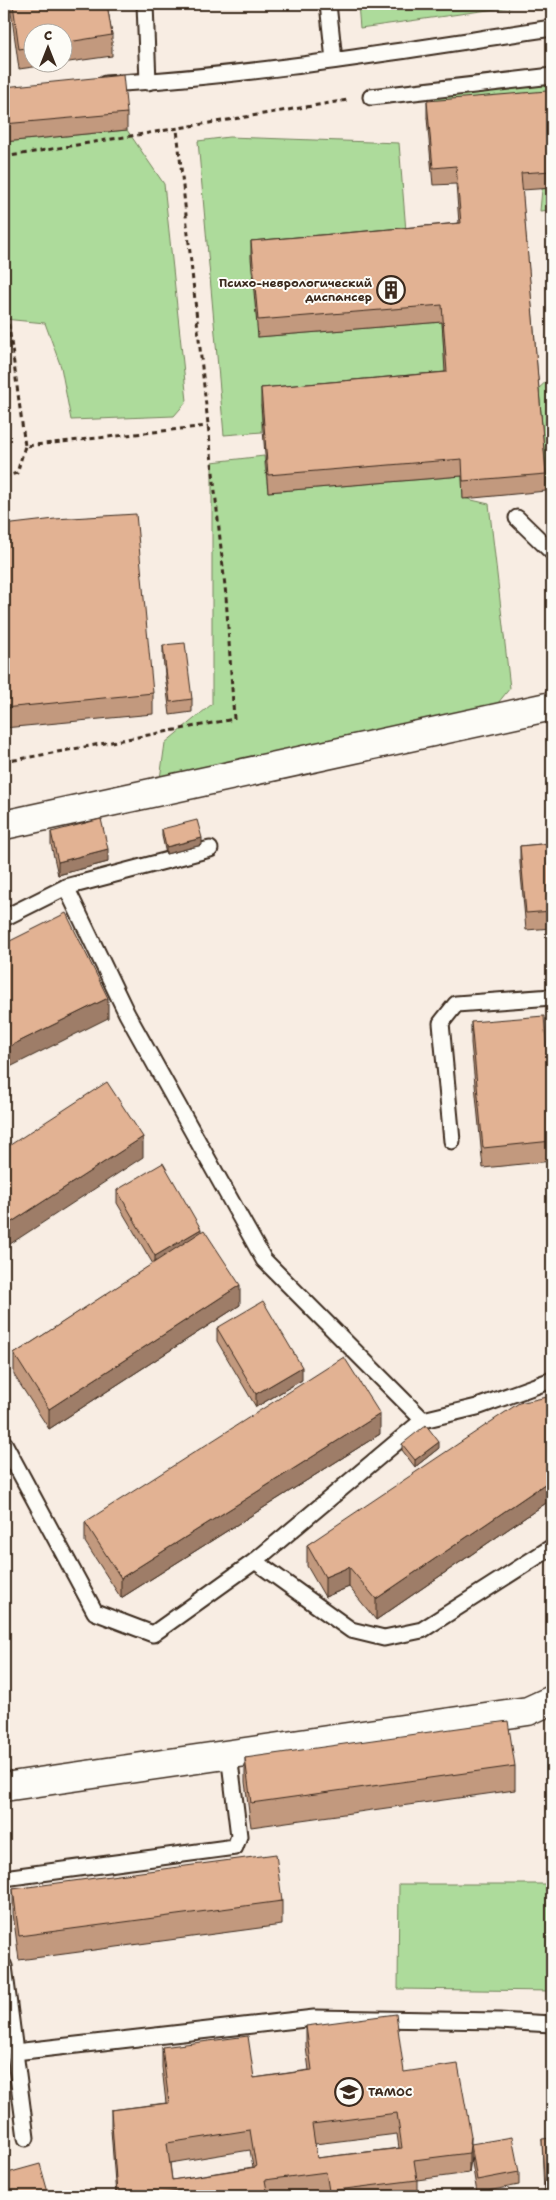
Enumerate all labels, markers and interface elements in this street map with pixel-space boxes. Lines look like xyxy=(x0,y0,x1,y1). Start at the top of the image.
north arrow xyxy=(22,22,72,72)
text: С xyxy=(44,26,52,44)
place label: Психо-неврологический диспансер xyxy=(219,275,373,305)
building icon: Психо-неврологический диспансер xyxy=(376,275,406,305)
school or university icon: ТАМОС xyxy=(334,2077,364,2107)
place label: ТАМОС xyxy=(368,2084,412,2100)

